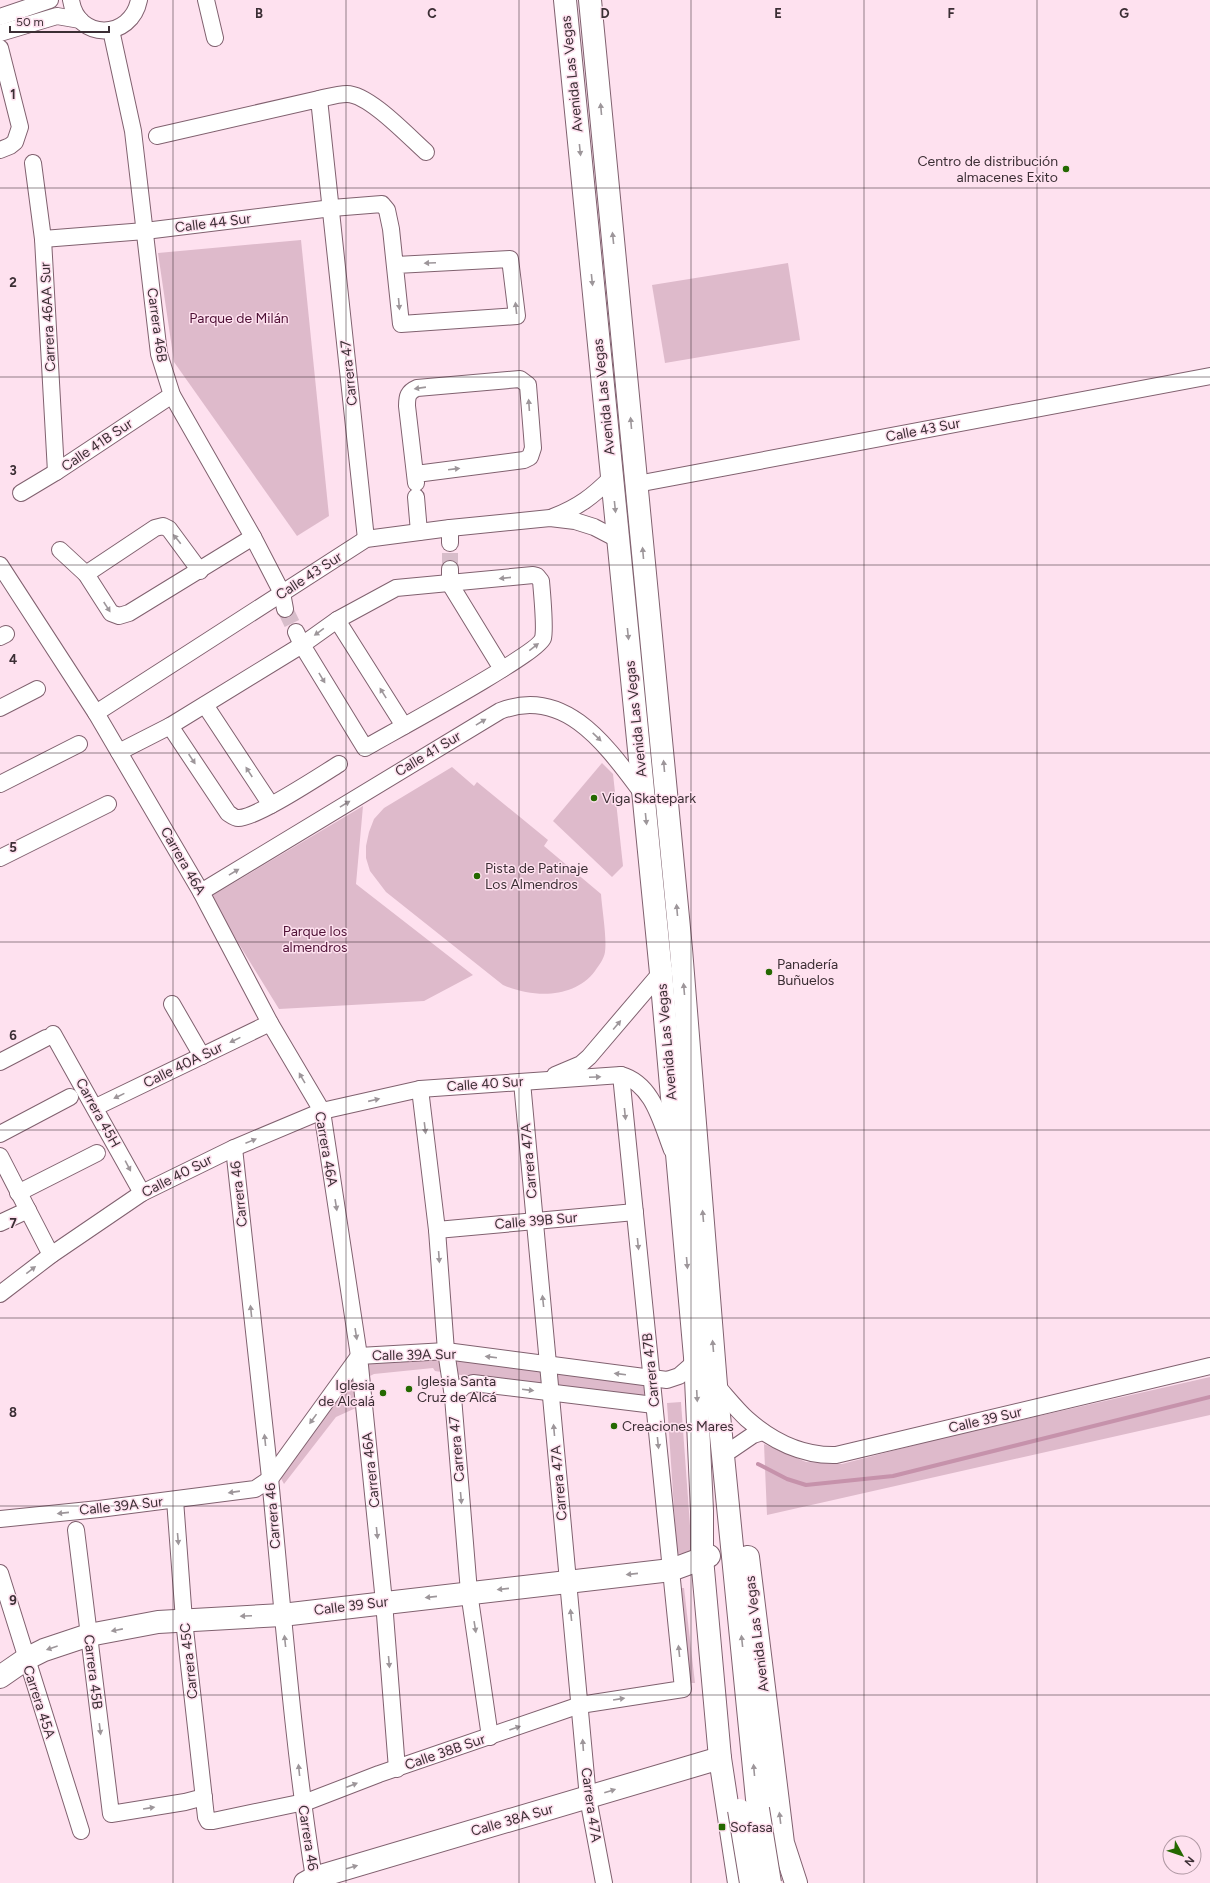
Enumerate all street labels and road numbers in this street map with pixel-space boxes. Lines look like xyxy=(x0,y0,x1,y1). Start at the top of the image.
street label: Avenida Las Vegas xyxy=(557,15,587,133)
street label: Calle 44 Sur xyxy=(174,210,252,236)
street label: Carrera 46AA Sur xyxy=(37,261,59,372)
street label: Carrera 46B xyxy=(143,287,171,363)
street label: Avenida Las Vegas xyxy=(589,338,619,456)
street label: Carrera 47 xyxy=(337,339,361,407)
street label: Calle 43 Sur xyxy=(884,414,962,446)
street label: Calle 41B Sur xyxy=(58,415,136,475)
street label: Calle 43 Sur xyxy=(273,548,345,604)
street label: Avenida Las Vegas xyxy=(621,660,651,778)
street label: Calle 41 Sur xyxy=(392,728,464,780)
street label: Carrera 46A xyxy=(157,824,210,899)
street label: Avenida Las Vegas xyxy=(653,983,681,1101)
street label: Calle 40A Sur xyxy=(141,1038,226,1092)
street label: Calle 40 Sur xyxy=(446,1073,524,1095)
street label: Carrera 45H xyxy=(72,1075,124,1151)
street label: Carrera 46A xyxy=(311,1110,341,1188)
street label: Carrera 47A xyxy=(517,1122,541,1199)
street label: Calle 40 Sur xyxy=(139,1151,215,1201)
street label: Carrera 46 xyxy=(227,1160,251,1228)
street label: Calle 39B Sur xyxy=(494,1209,578,1233)
street label: Carrera 47B xyxy=(639,1332,663,1408)
street label: Calle 39A Sur xyxy=(372,1346,456,1364)
street label: Calle 39 Sur xyxy=(947,1403,1024,1437)
street label: Carrera 47 xyxy=(446,1415,468,1483)
street label: Carrera 46A xyxy=(359,1431,383,1509)
street label: Carrera 47A xyxy=(547,1444,571,1521)
street label: Carrera 46 xyxy=(262,1482,284,1550)
street label: Calle 39A Sur xyxy=(78,1493,164,1519)
street label: Avenida Las Vegas xyxy=(741,1575,773,1693)
street label: Calle 39 Sur xyxy=(313,1593,389,1619)
street label: Carrera 45C xyxy=(177,1622,201,1700)
street label: Carrera 45B xyxy=(80,1634,106,1710)
street label: Carrera 45A xyxy=(19,1663,59,1741)
street label: Calle 38B Sur xyxy=(403,1730,488,1774)
street label: Carrera 47A xyxy=(577,1766,605,1844)
street label: Calle 38A Sur xyxy=(469,1800,555,1840)
street label: Carrera 46 xyxy=(294,1804,322,1872)

